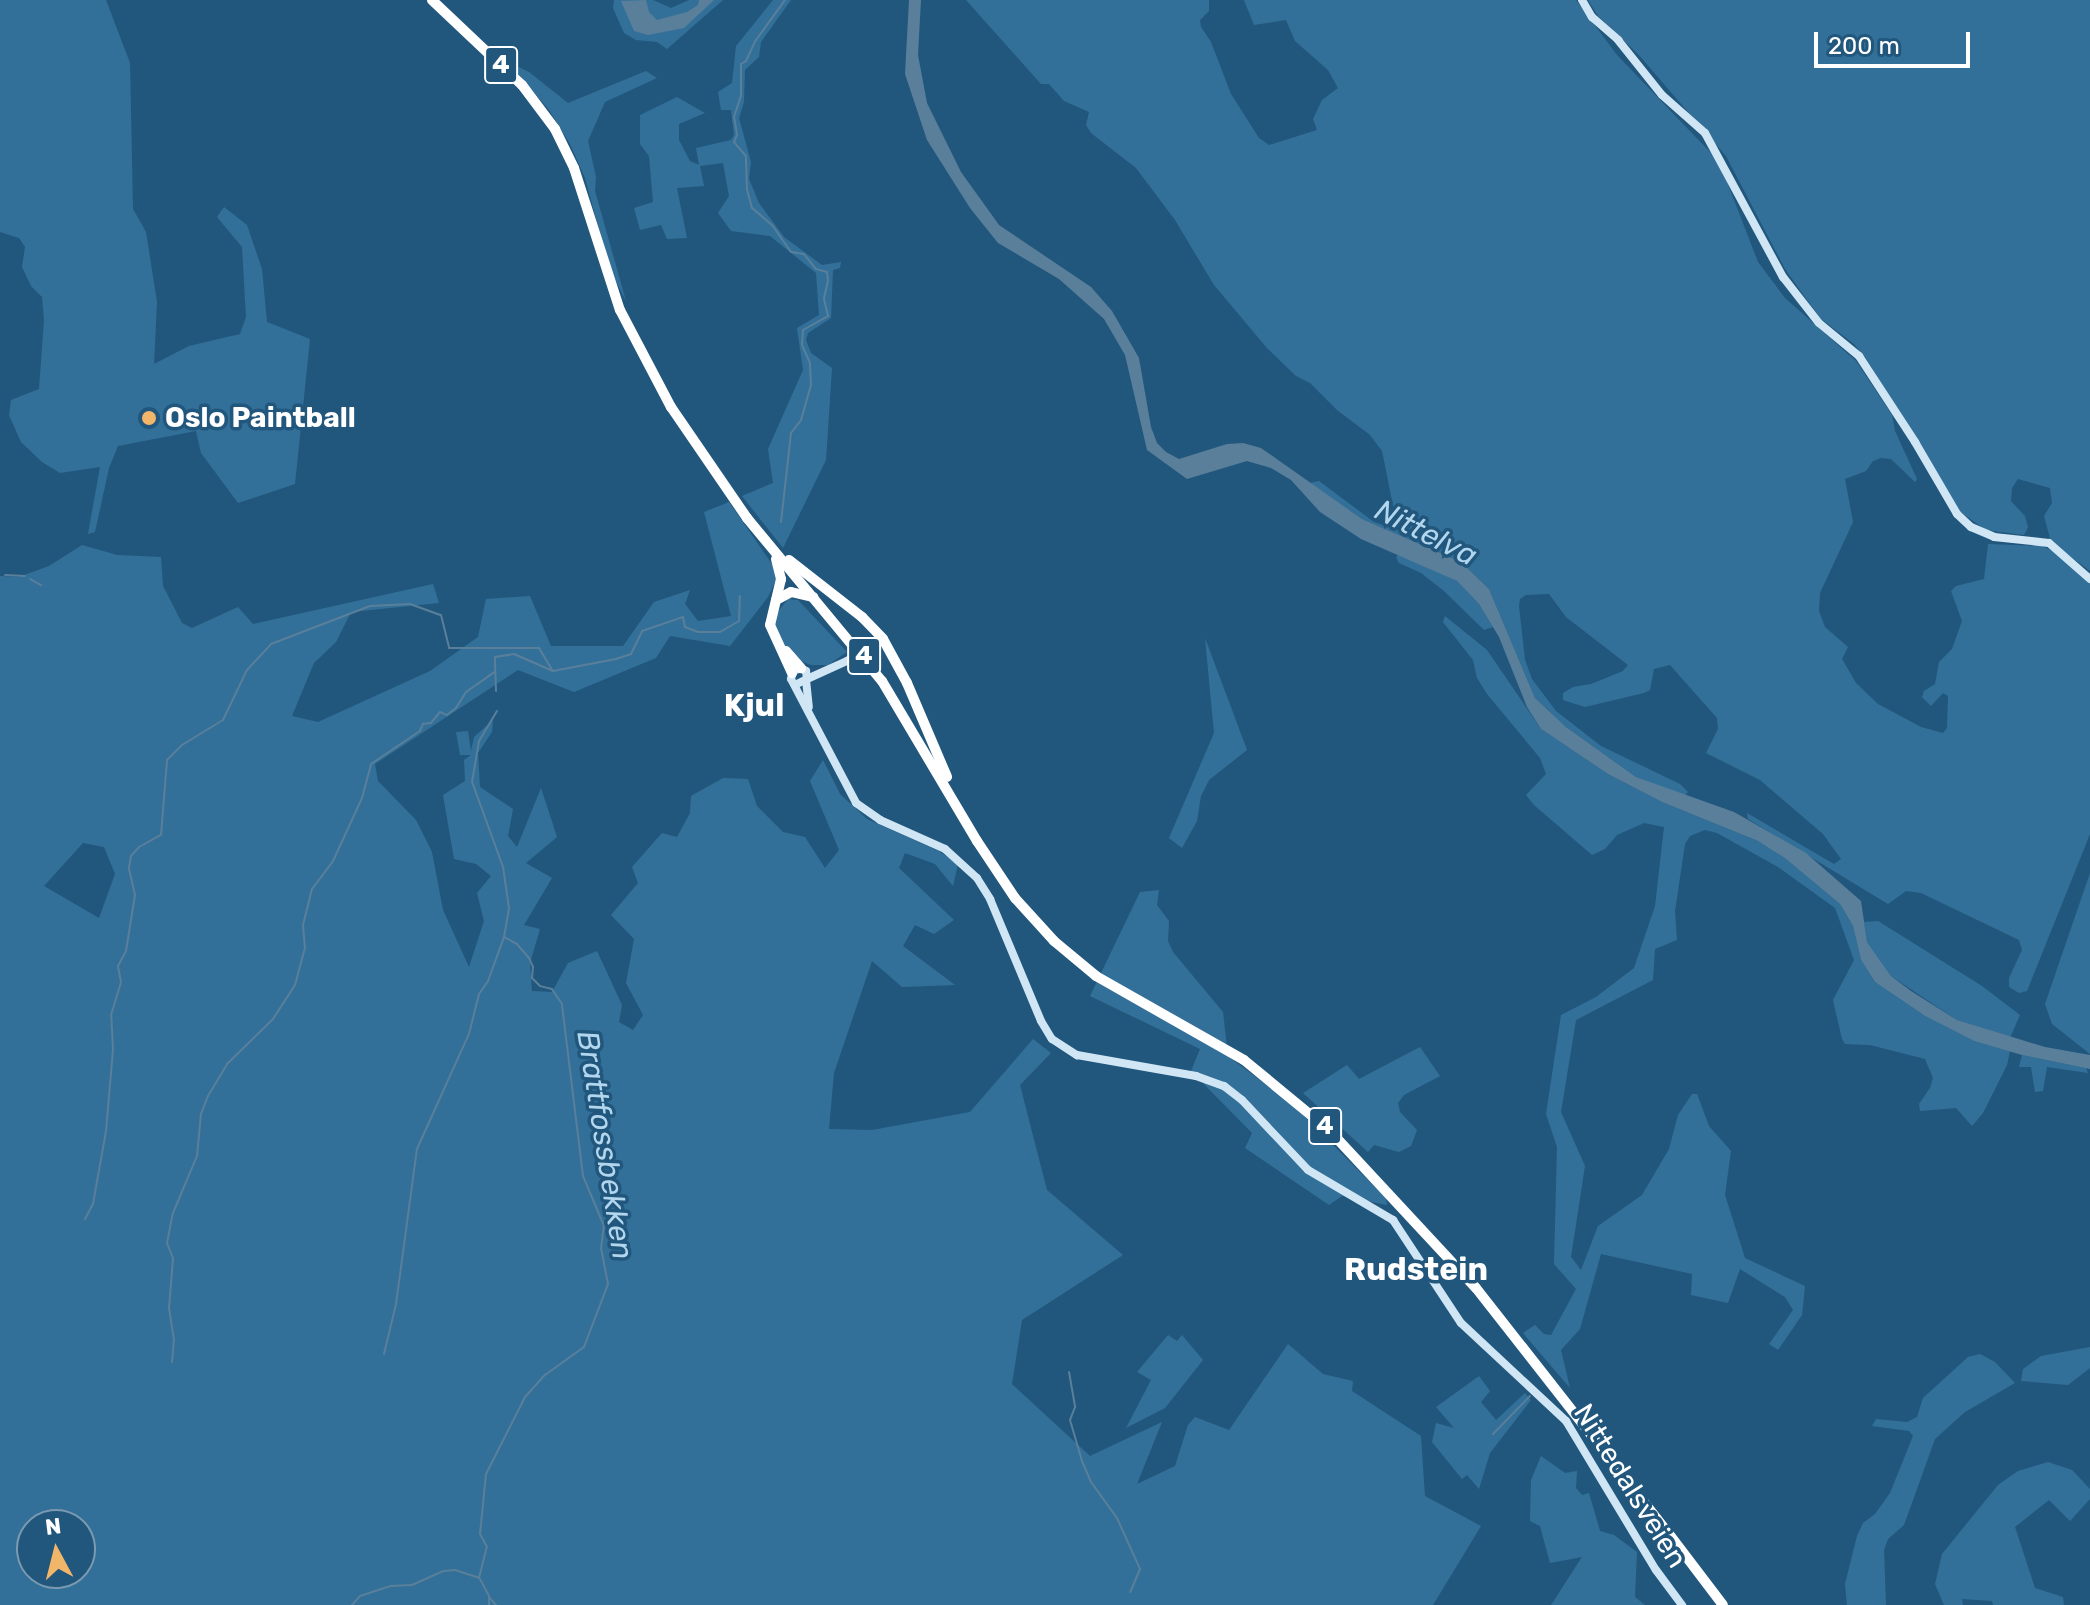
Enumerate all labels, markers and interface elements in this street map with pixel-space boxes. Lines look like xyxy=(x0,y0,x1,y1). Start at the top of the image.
scale bar xyxy=(1818,16,1974,66)
text: 200 m xyxy=(1828,32,1900,60)
road number: 4 xyxy=(483,43,519,87)
place label: Oslo Paintball xyxy=(165,401,356,435)
marker: Oslo Paintball xyxy=(140,409,158,427)
water label: Nittelva xyxy=(1369,492,1483,574)
road number: 4 xyxy=(846,634,882,678)
district label: Kjul xyxy=(724,686,784,724)
water label: Brattfossbekken xyxy=(569,1028,641,1262)
road number: 4 xyxy=(1307,1104,1343,1148)
district label: Rudstein xyxy=(1344,1250,1488,1288)
street label: Nittedalsveien xyxy=(1566,1398,1694,1574)
north arrow xyxy=(16,1509,96,1589)
text: N xyxy=(44,1512,63,1541)

